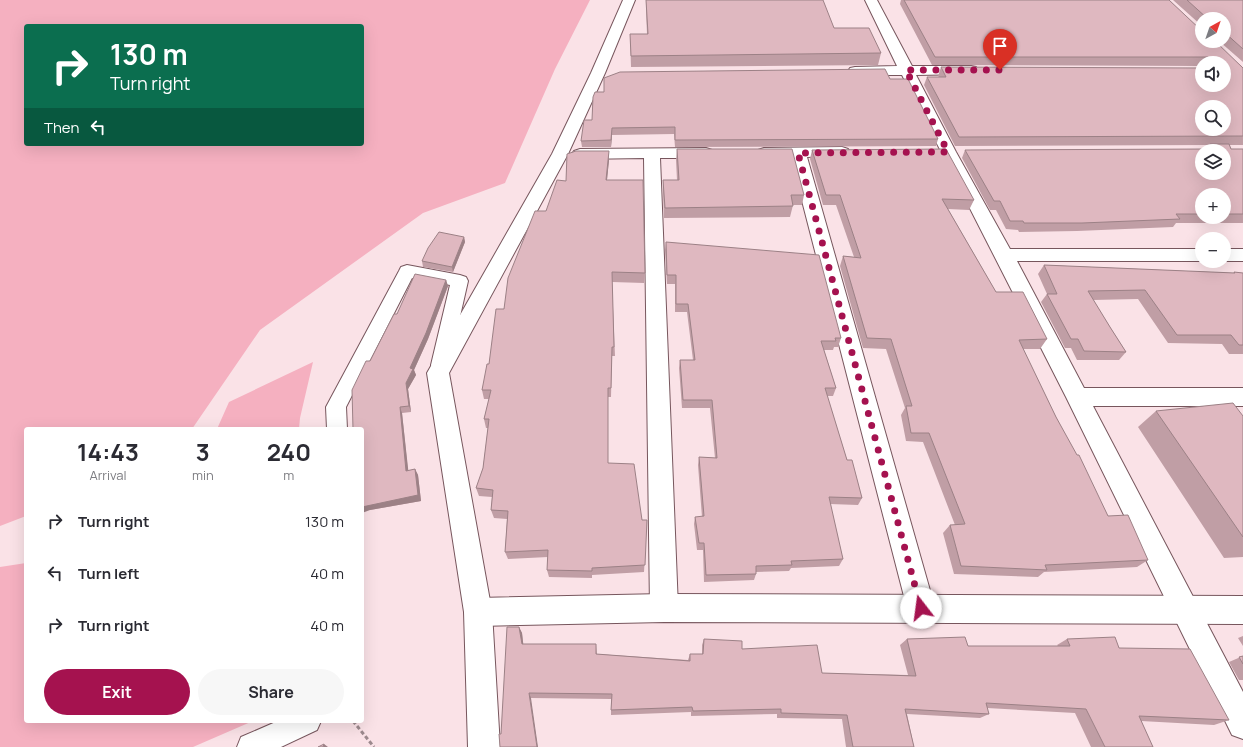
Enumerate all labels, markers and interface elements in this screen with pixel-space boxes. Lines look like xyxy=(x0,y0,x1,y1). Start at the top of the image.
north arrow xyxy=(1195,12,1231,48)
map controls xyxy=(1195,12,1231,268)
pin xyxy=(983,29,1017,70)
text: 130 m xyxy=(110,35,188,73)
icon: arrive xyxy=(989,35,1011,57)
icon: right xyxy=(44,40,96,92)
button: sound xyxy=(1195,56,1231,92)
text: Turn right xyxy=(110,71,191,95)
button: search xyxy=(1195,100,1231,136)
icon: left xyxy=(87,116,109,138)
text: Then xyxy=(44,117,79,138)
button: layers xyxy=(1195,144,1231,180)
button: + xyxy=(1195,188,1231,224)
button: − xyxy=(1195,232,1231,268)
text: 14:43 xyxy=(77,435,139,468)
text: 3 xyxy=(196,435,210,468)
text: 240 xyxy=(267,435,311,468)
text: Arrival xyxy=(89,466,127,484)
text: min xyxy=(192,466,214,484)
text: m xyxy=(283,466,294,484)
icon: right xyxy=(44,510,66,532)
text: Turn right xyxy=(78,511,149,532)
text: 130 m xyxy=(305,511,344,532)
icon: left xyxy=(44,562,66,584)
text: Turn left xyxy=(78,563,140,584)
text: 40 m xyxy=(310,563,344,584)
position arrow xyxy=(900,587,942,629)
icon: right xyxy=(44,614,66,636)
text: Turn right xyxy=(78,615,149,636)
text: 40 m xyxy=(310,615,344,636)
button: Exit xyxy=(44,669,190,715)
button: Share xyxy=(198,669,344,715)

